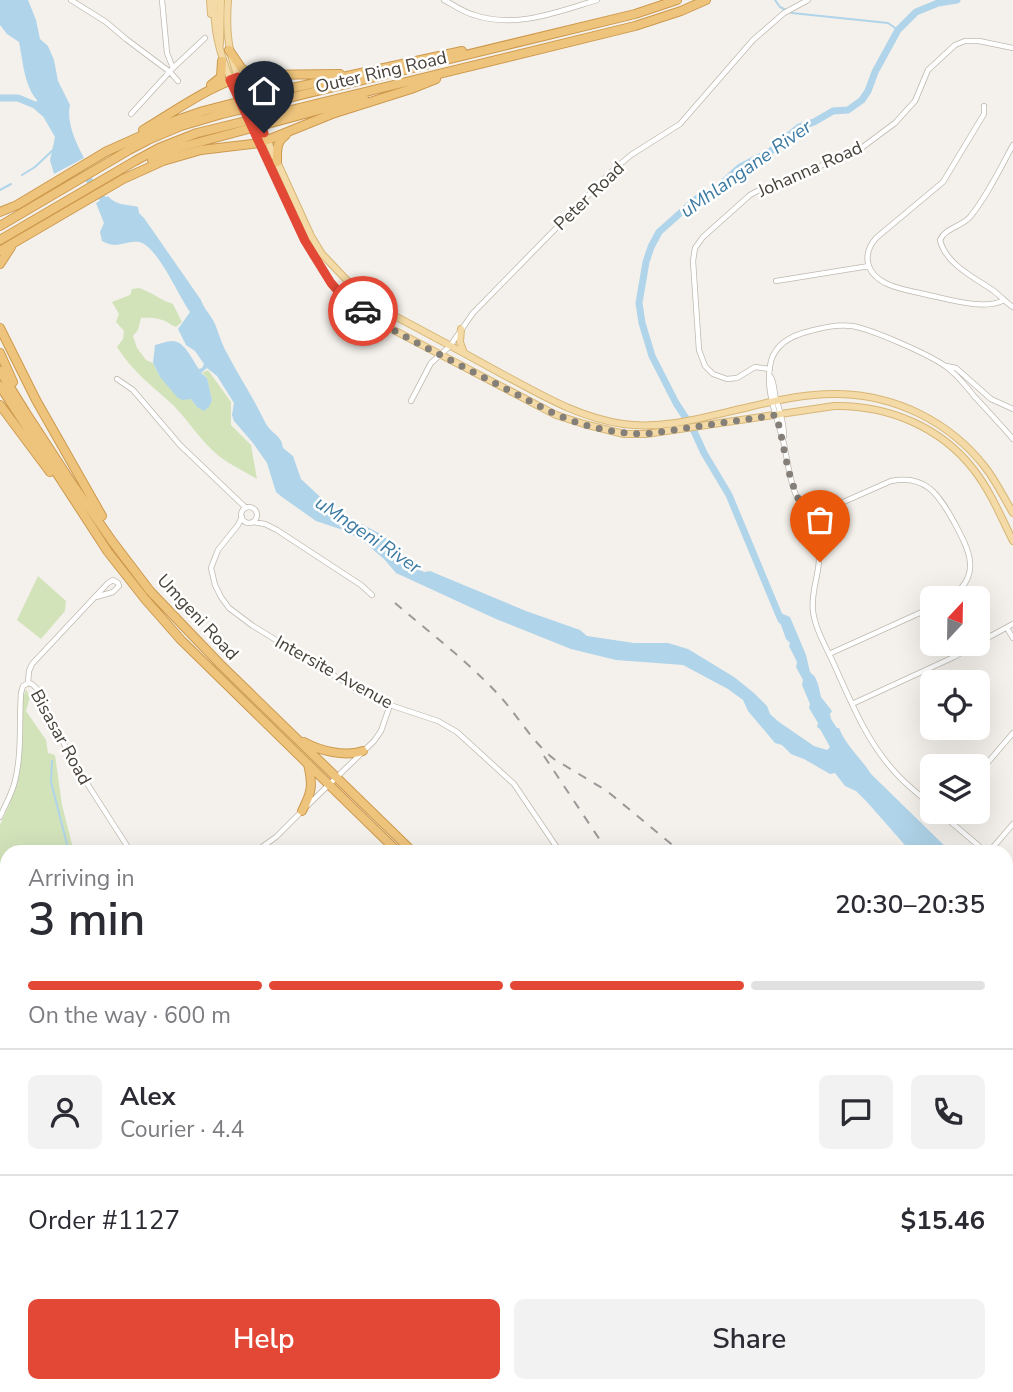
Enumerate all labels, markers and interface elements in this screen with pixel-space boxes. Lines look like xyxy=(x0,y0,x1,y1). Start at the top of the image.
street label: Outer Ring Road xyxy=(313,45,449,99)
pin xyxy=(234,61,294,133)
icon: home xyxy=(245,72,283,110)
water label: uMhlangane River xyxy=(675,113,818,224)
street label: Johanna Road xyxy=(753,135,866,203)
street label: Peter Road xyxy=(549,156,629,236)
courier xyxy=(328,276,398,346)
icon: car xyxy=(344,292,382,330)
water label: uMngeni River xyxy=(310,490,427,581)
pin xyxy=(790,490,850,562)
icon: bag xyxy=(801,501,839,539)
street label: Umgeni Road xyxy=(152,569,244,665)
north arrow xyxy=(920,586,990,656)
map controls xyxy=(920,586,990,824)
street label: Intersite Avenue xyxy=(271,630,397,714)
button: locate xyxy=(920,670,990,740)
street label: Bisasar Road xyxy=(25,685,97,789)
button: layers xyxy=(920,754,990,824)
text: Arriving in xyxy=(28,863,135,894)
text: 20:30–20:35 xyxy=(835,887,985,922)
text: 3 min xyxy=(28,888,145,951)
text: On the way · 600 m xyxy=(28,1000,231,1031)
button: person xyxy=(28,1075,102,1149)
button: chat xyxy=(819,1075,893,1149)
button: phone xyxy=(911,1075,985,1149)
text: Alex xyxy=(120,1079,176,1114)
text: Courier · 4.4 xyxy=(120,1114,244,1145)
text: Order #1127 xyxy=(28,1203,180,1238)
text: $15.46 xyxy=(901,1203,985,1238)
button: Help xyxy=(28,1299,500,1379)
button: Share xyxy=(514,1299,985,1379)

